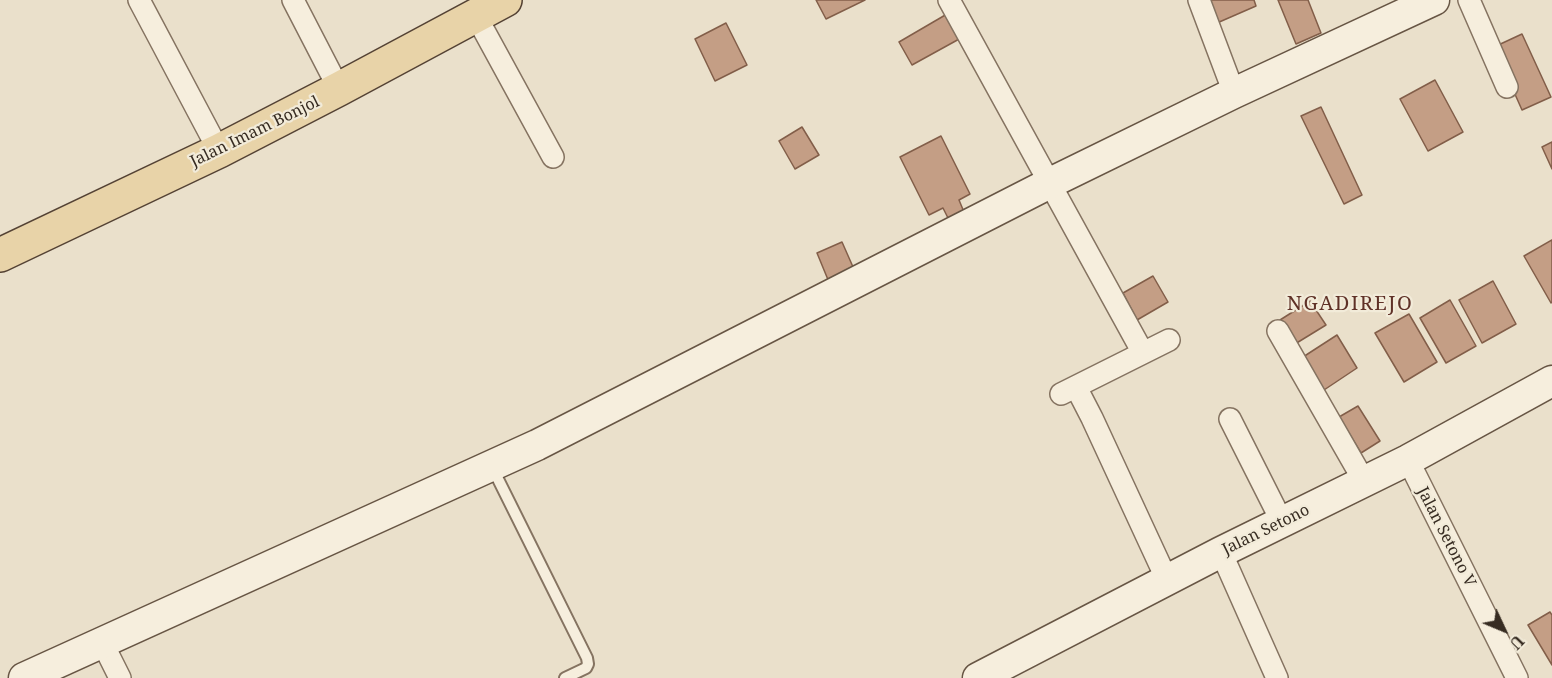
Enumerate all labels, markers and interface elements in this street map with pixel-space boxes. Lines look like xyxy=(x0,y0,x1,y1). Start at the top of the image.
street label: Jalan Imam Bonjol xyxy=(187,92,323,172)
district label: NGADIREJO xyxy=(1287,292,1413,316)
street label: Jalan Setono V xyxy=(1413,484,1479,590)
street label: Jalan Setono xyxy=(1219,501,1313,559)
north arrow xyxy=(1474,600,1534,660)
text: U xyxy=(1505,631,1529,654)

